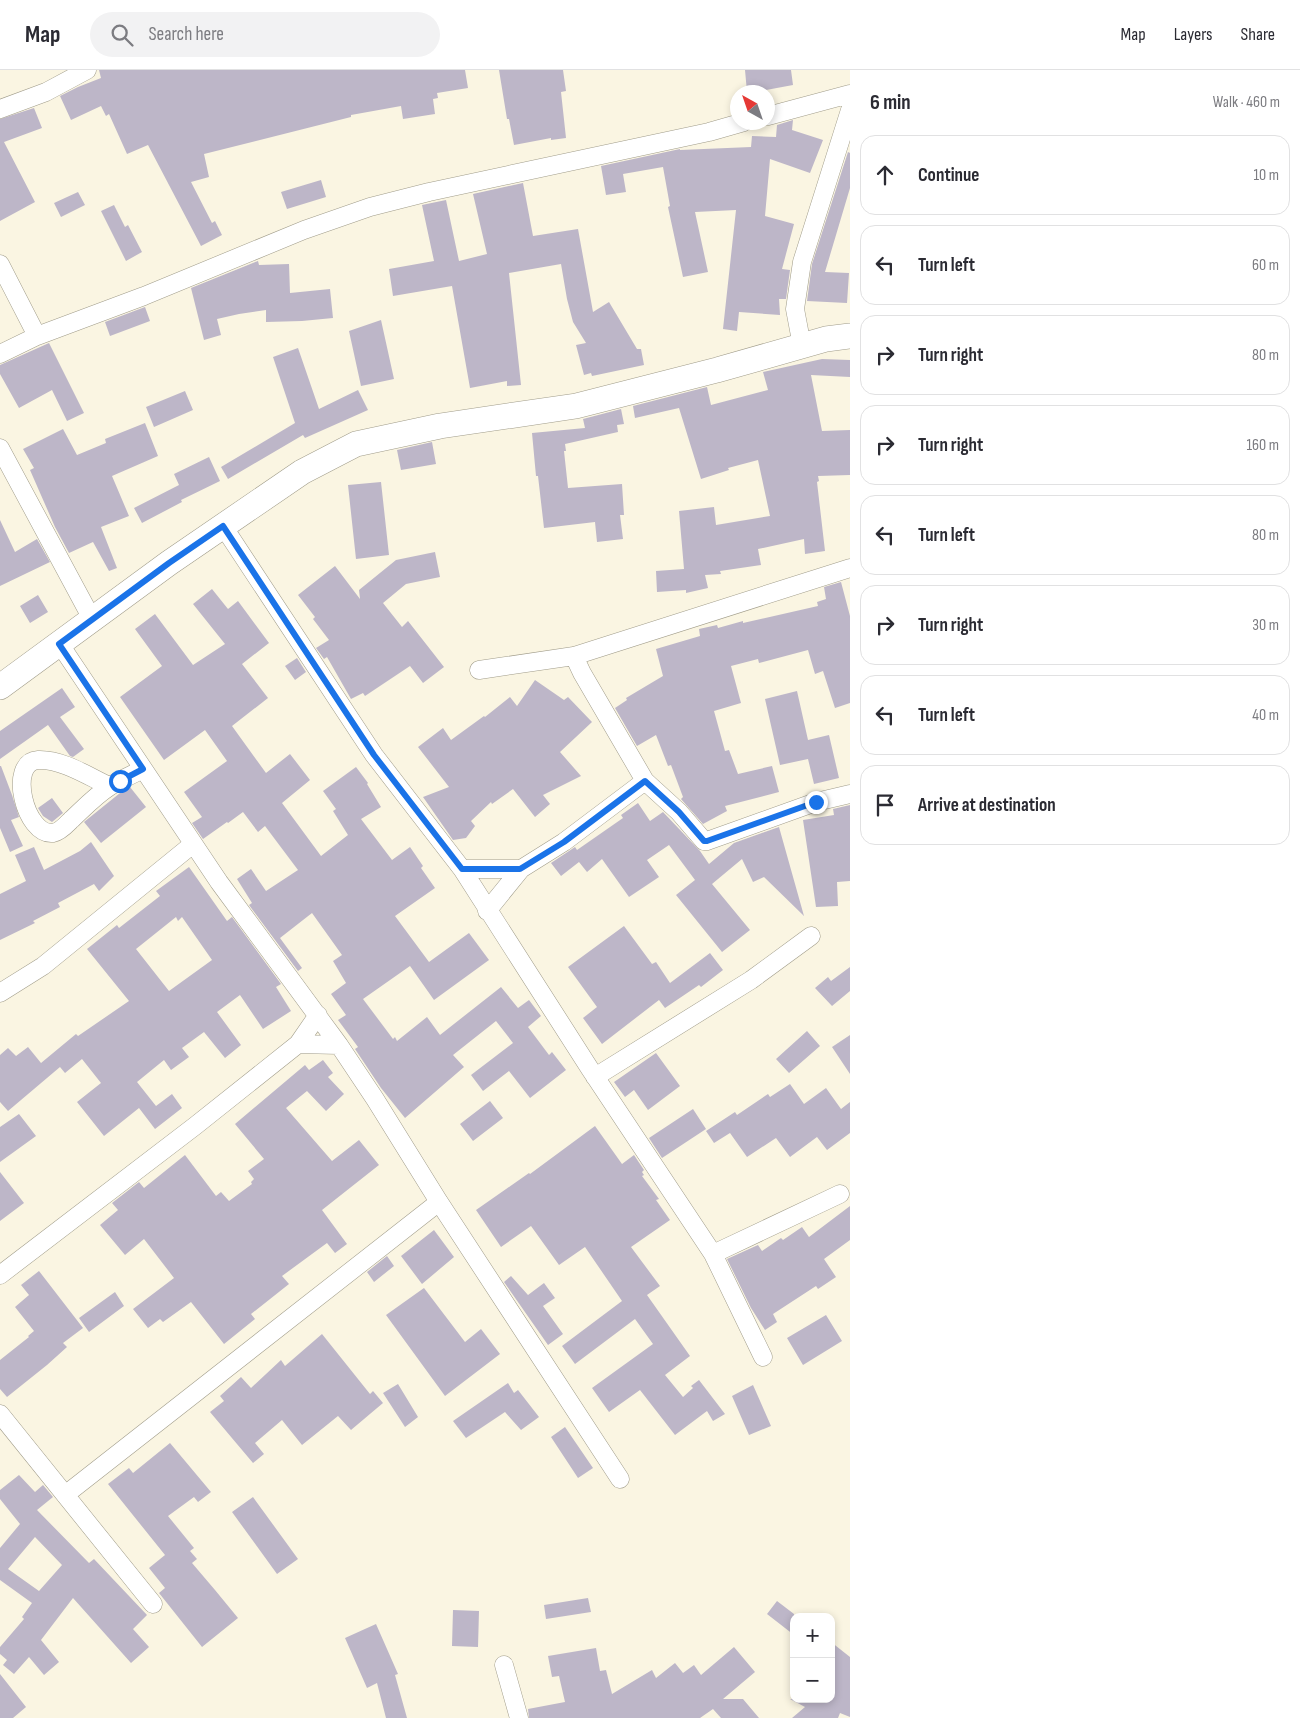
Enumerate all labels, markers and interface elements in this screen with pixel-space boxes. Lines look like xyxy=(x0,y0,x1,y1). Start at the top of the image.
search box xyxy=(90,12,440,57)
text: Map xyxy=(25,20,60,49)
icon: search xyxy=(108,21,136,49)
text: Search here xyxy=(148,23,224,46)
text: Map xyxy=(1121,24,1146,45)
text: Layers xyxy=(1174,24,1213,45)
text: Share xyxy=(1241,24,1275,45)
north arrow xyxy=(730,85,775,130)
text: 6 min xyxy=(870,90,911,115)
text: Walk · 460 m xyxy=(1213,93,1280,112)
icon: ahead xyxy=(871,161,899,189)
text: Continue xyxy=(918,164,979,187)
text: 10 m xyxy=(1253,166,1279,185)
icon: left xyxy=(871,251,899,279)
text: Turn left xyxy=(918,254,975,277)
text: 60 m xyxy=(1252,256,1279,275)
icon: right xyxy=(871,341,899,369)
text: Turn right xyxy=(918,344,983,367)
text: 80 m xyxy=(1252,346,1279,365)
icon: right xyxy=(871,431,899,459)
text: Turn right xyxy=(918,434,983,457)
text: 160 m xyxy=(1246,436,1279,455)
icon: left xyxy=(871,521,899,549)
text: Turn left xyxy=(918,524,975,547)
text: 80 m xyxy=(1252,526,1279,545)
icon: right xyxy=(871,611,899,639)
text: Turn right xyxy=(918,614,983,637)
text: 30 m xyxy=(1252,616,1279,635)
icon: left xyxy=(871,701,899,729)
text: Turn left xyxy=(918,704,975,727)
text: 40 m xyxy=(1252,706,1279,725)
route start xyxy=(109,770,132,793)
route end xyxy=(805,791,828,814)
icon: arrive xyxy=(871,791,899,819)
text: Arrive at destination xyxy=(918,794,1056,817)
map controls xyxy=(790,1613,835,1703)
button: + xyxy=(790,1613,835,1658)
button: − xyxy=(790,1658,835,1703)

